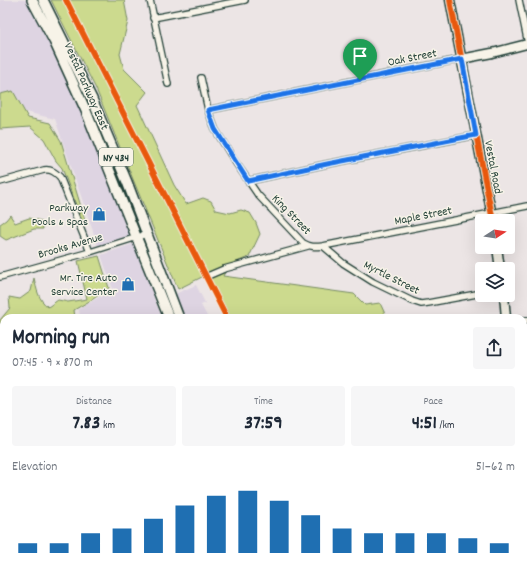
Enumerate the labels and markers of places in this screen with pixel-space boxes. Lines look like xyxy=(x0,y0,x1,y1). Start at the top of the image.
pin xyxy=(343,39,377,80)
place label: Parkway Pools & Spas xyxy=(32,200,89,231)
shop icon: Parkway Pools & Spas xyxy=(91,206,107,222)
place label: Mr. Tire Auto Service Center xyxy=(51,270,118,301)
shop icon: Mr. Tire Auto Service Center xyxy=(120,276,136,292)

